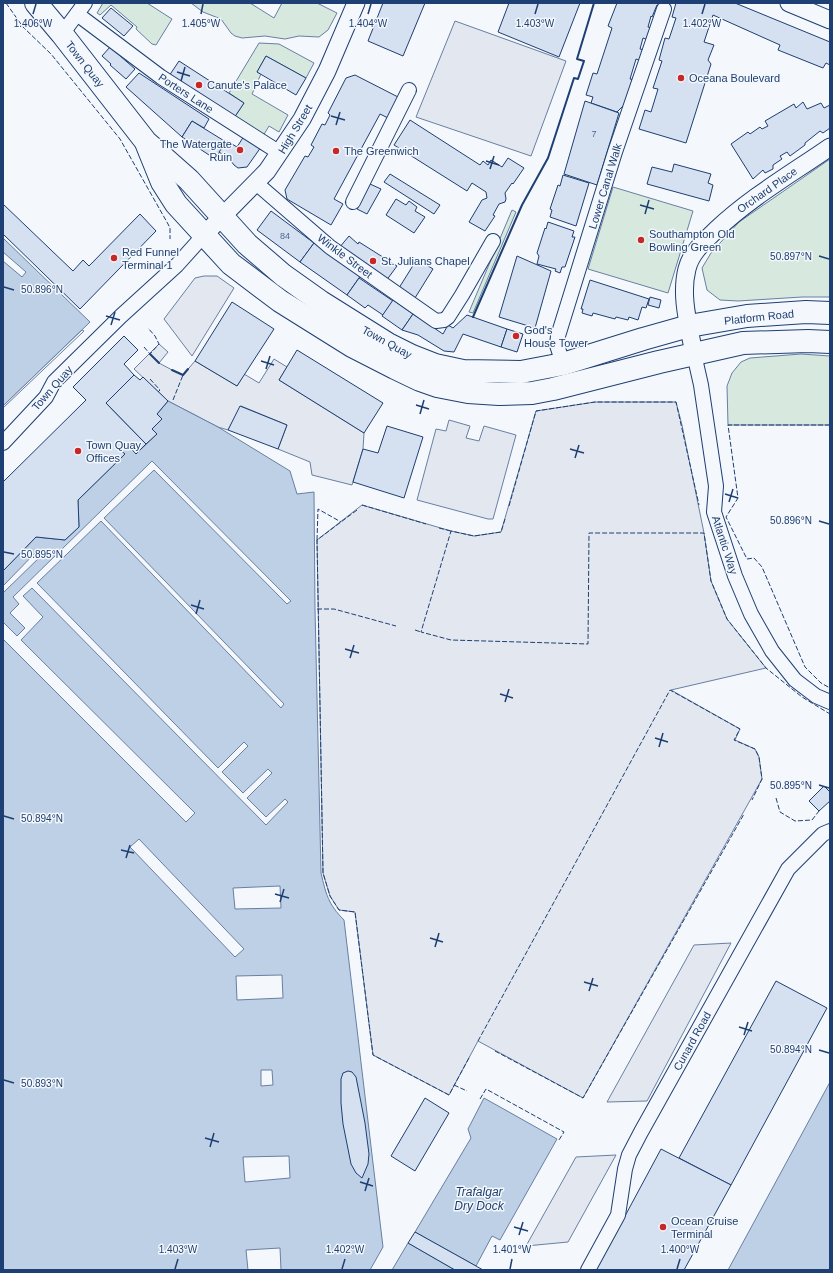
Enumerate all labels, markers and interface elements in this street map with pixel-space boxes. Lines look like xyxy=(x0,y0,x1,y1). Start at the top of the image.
text: 1.406°W xyxy=(14,18,53,29)
text: 1.405°W xyxy=(182,18,221,29)
text: 1.404°W xyxy=(349,18,388,29)
text: 1.403°W xyxy=(516,18,555,29)
text: 1.402°W xyxy=(683,18,722,29)
street label: Town Quay xyxy=(63,39,107,90)
street label: Porters Lane xyxy=(156,71,216,115)
place label: Oceana Boulevard xyxy=(689,72,780,84)
marker: Oceana Boulevard xyxy=(676,73,686,83)
place label: Canute's Palace xyxy=(207,79,287,91)
marker: Canute's Palace xyxy=(194,80,204,90)
street label: High Street xyxy=(276,102,314,156)
house number: 7 xyxy=(591,129,597,139)
place label: The Watergate Ruin xyxy=(160,138,232,163)
street label: Lower Canal Walk xyxy=(586,141,624,230)
marker: The Watergate Ruin xyxy=(235,145,245,155)
place label: The Greenwich xyxy=(344,145,419,157)
marker: The Greenwich xyxy=(331,146,341,156)
street label: Orchard Place xyxy=(735,165,799,215)
place label: Southampton Old Bowling Green xyxy=(649,228,735,253)
house number: 84 xyxy=(280,231,290,241)
street label: Winkle Street xyxy=(315,232,375,280)
marker: Southampton Old Bowling Green xyxy=(636,235,646,245)
place label: Red Funnel Terminal 1 xyxy=(122,246,179,271)
text: 50.897°N xyxy=(770,251,812,262)
marker: Red Funnel Terminal 1 xyxy=(109,253,119,263)
place label: St. Julians Chapel xyxy=(381,255,470,267)
marker: St. Julians Chapel xyxy=(368,256,378,266)
text: 50.896°N xyxy=(21,284,63,295)
street label: Platform Road xyxy=(723,307,795,327)
street label: Town Quay xyxy=(360,323,414,361)
place label: God's House Tower xyxy=(524,324,588,349)
marker: God's House Tower xyxy=(511,331,521,341)
street label: Town Quay xyxy=(29,363,75,413)
place label: Town Quay Offices xyxy=(86,439,142,464)
marker: Town Quay Offices xyxy=(73,446,83,456)
street label: Atlantic Way xyxy=(710,514,740,576)
text: 50.896°N xyxy=(770,515,812,526)
text: 50.895°N xyxy=(21,549,63,560)
text: 50.895°N xyxy=(770,780,812,791)
text: 50.894°N xyxy=(21,813,63,824)
street label: Cunard Road xyxy=(671,1009,713,1073)
text: 50.894°N xyxy=(770,1044,812,1055)
text: 50.893°N xyxy=(21,1078,63,1089)
water label: Trafalgar Dry Dock xyxy=(454,1185,505,1213)
place label: Ocean Cruise Terminal xyxy=(671,1215,738,1240)
marker: Ocean Cruise Terminal xyxy=(658,1222,668,1232)
text: 1.403°W xyxy=(159,1244,198,1255)
text: 1.402°W xyxy=(326,1244,365,1255)
text: 1.401°W xyxy=(493,1244,532,1255)
text: 1.400°W xyxy=(661,1244,700,1255)

